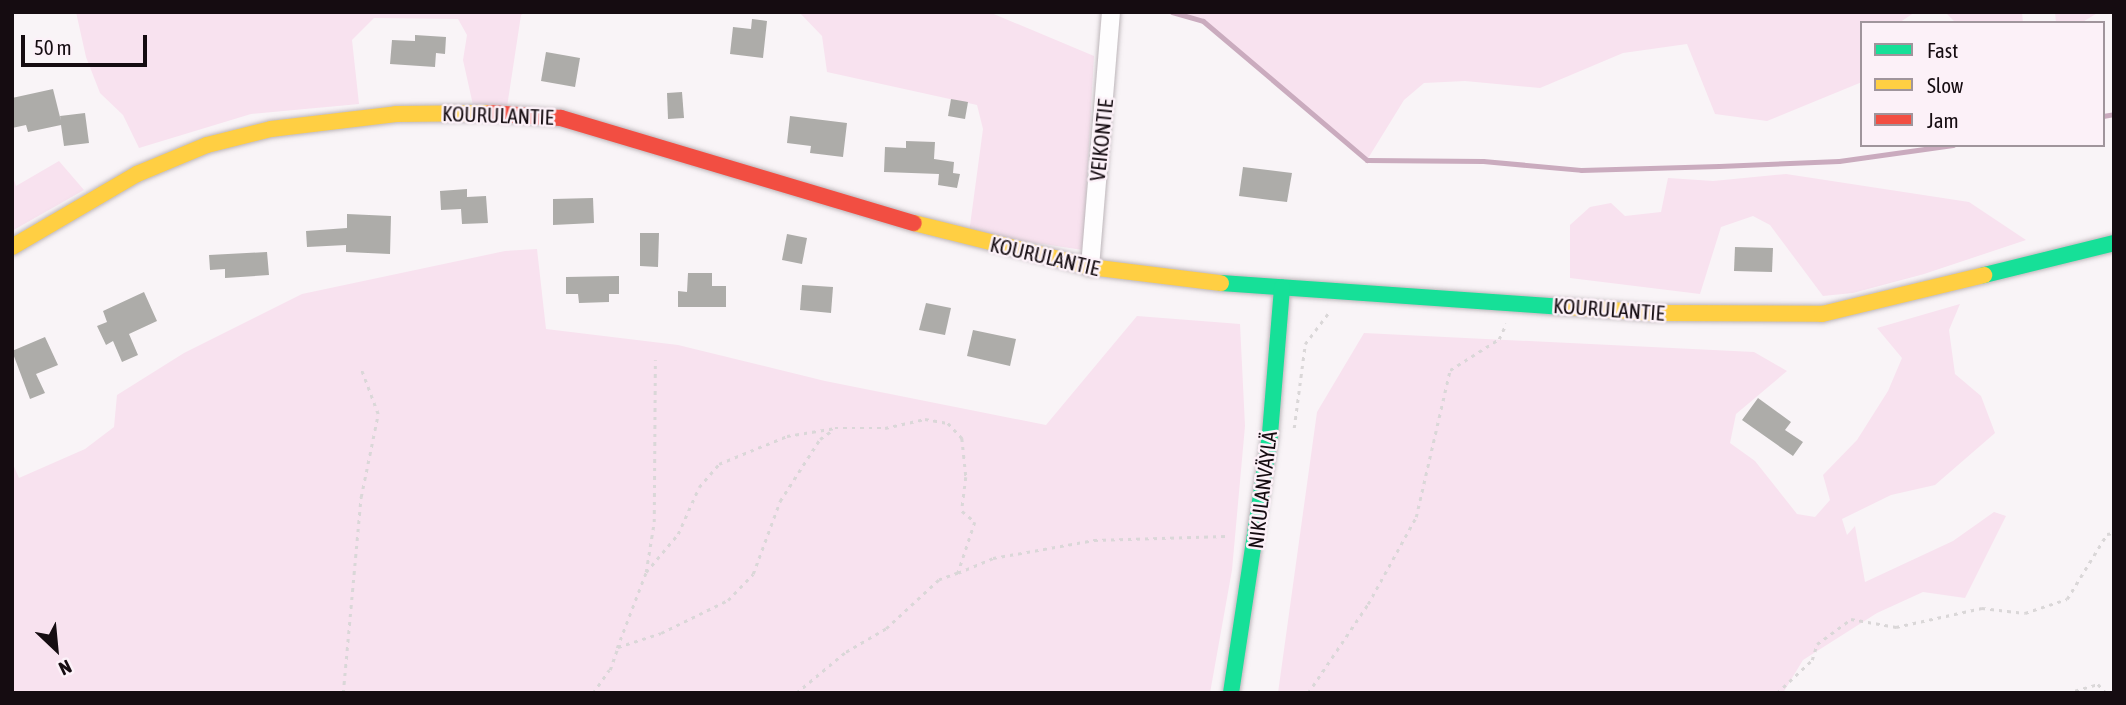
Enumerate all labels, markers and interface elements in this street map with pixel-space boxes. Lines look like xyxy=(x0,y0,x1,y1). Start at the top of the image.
scale bar xyxy=(24,21,150,65)
legend xyxy=(1860,21,2105,147)
text: 50 m xyxy=(34,35,72,59)
text: Fast xyxy=(1927,38,1958,62)
text: Slow xyxy=(1927,73,1963,97)
street label: VEIKONTIE xyxy=(1084,98,1118,182)
street label: KOURULANTIE xyxy=(442,100,554,130)
text: Jam xyxy=(1927,108,1959,132)
street label: KOURULANTIE xyxy=(988,231,1102,281)
street label: KOURULANTIE xyxy=(1552,293,1666,325)
street label: NIKULANVÄYLÄ xyxy=(1242,430,1282,550)
north arrow xyxy=(21,614,91,684)
text: N xyxy=(55,656,75,680)

